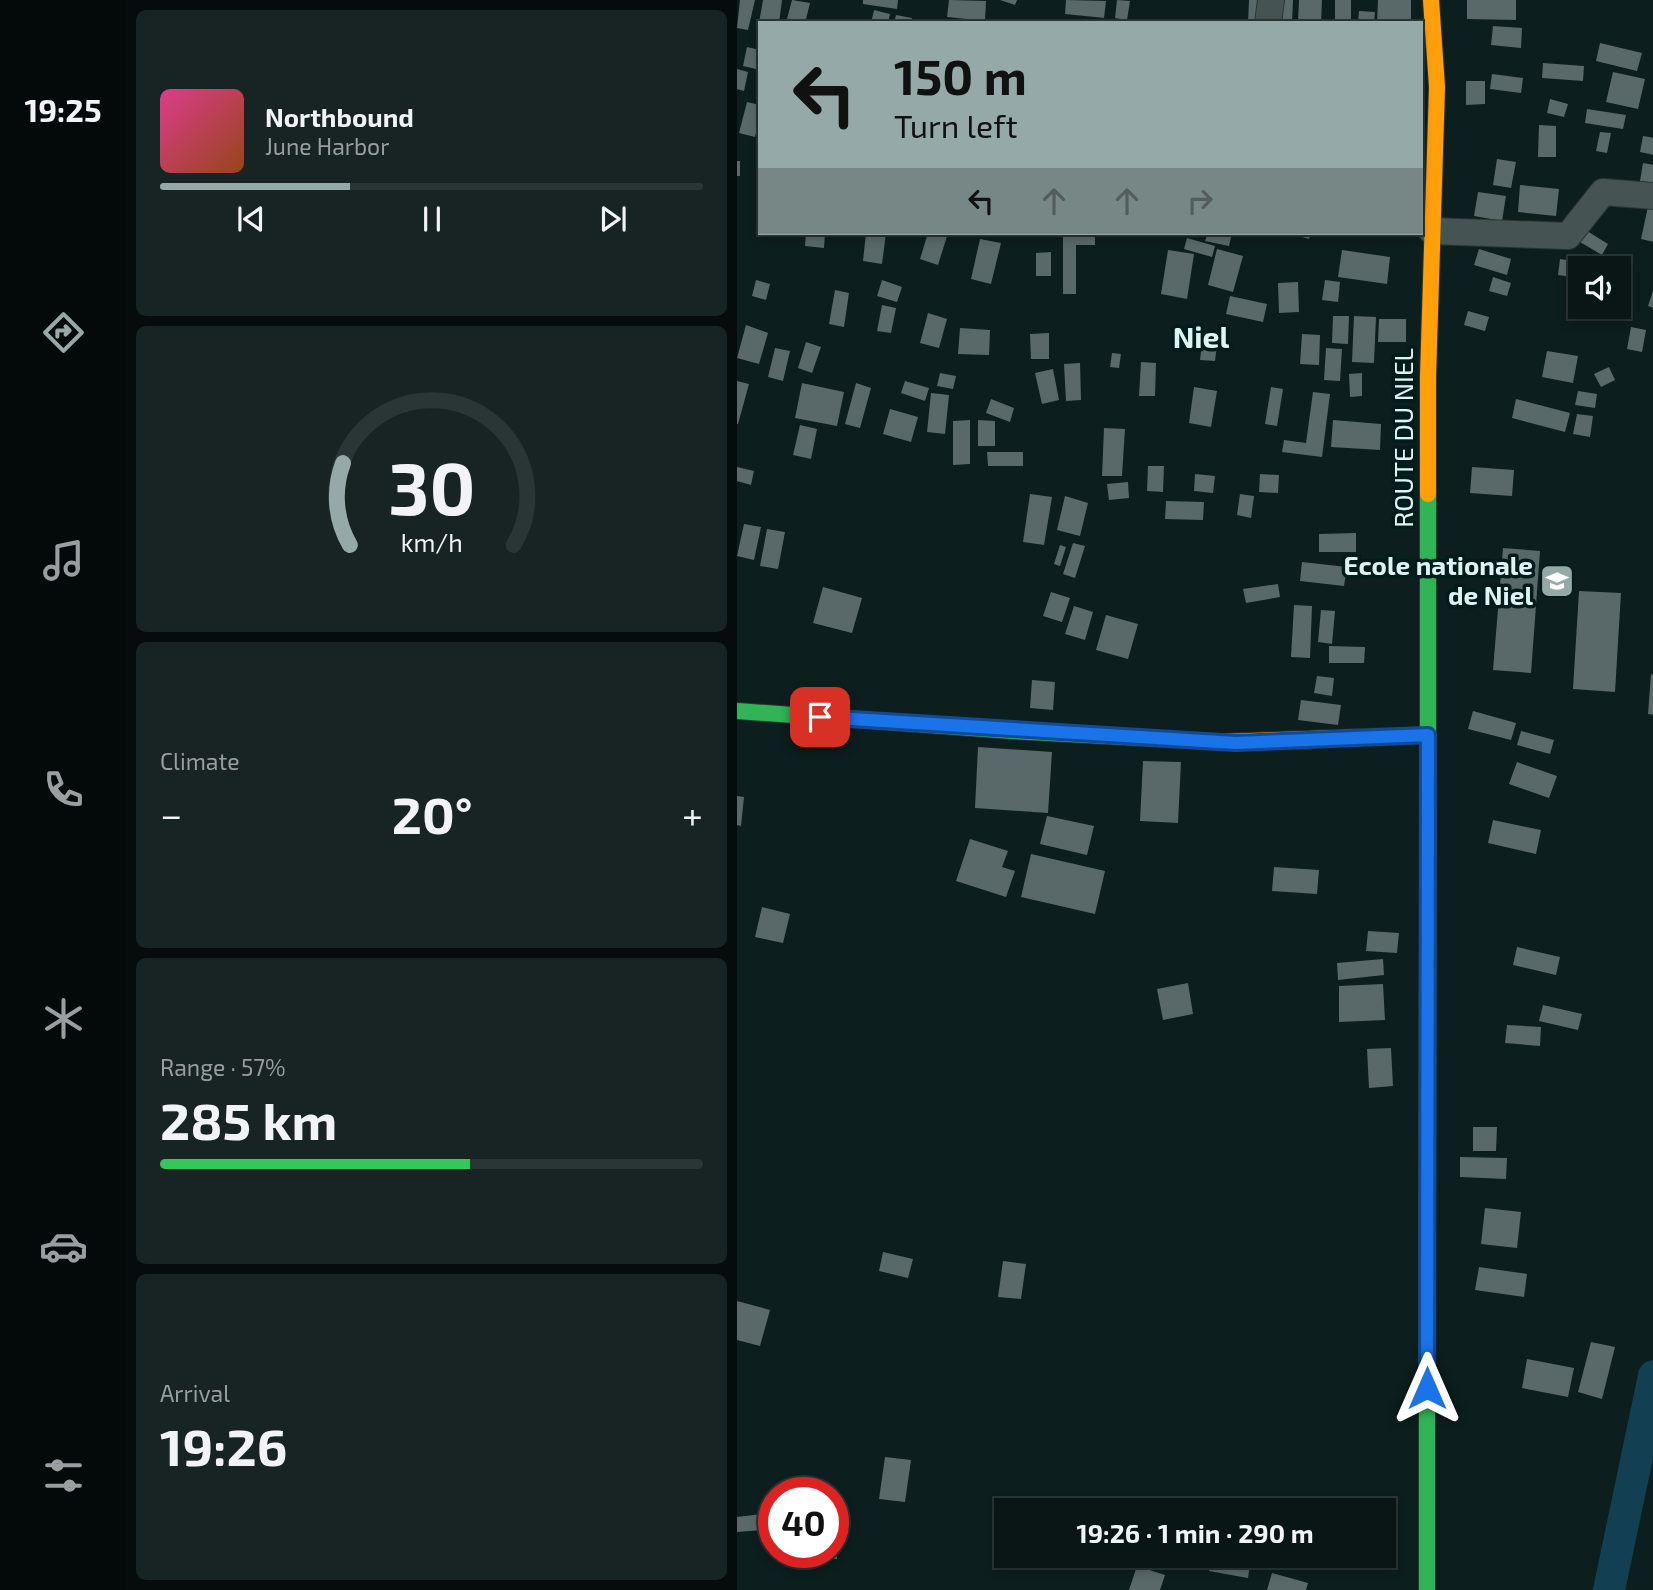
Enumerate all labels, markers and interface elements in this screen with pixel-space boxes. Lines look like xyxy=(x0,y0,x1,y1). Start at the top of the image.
text: 150 m xyxy=(894,46,1027,105)
icon: left xyxy=(779,49,870,140)
text: 19:25 xyxy=(24,90,102,128)
text: Northbound xyxy=(265,101,414,132)
text: Turn left xyxy=(894,106,1018,144)
text: June Harbor xyxy=(265,132,389,160)
icon: left xyxy=(962,182,1000,220)
icon: ahead xyxy=(1035,182,1073,220)
icon: ahead xyxy=(1108,182,1146,220)
icon: right xyxy=(1181,182,1219,220)
icon: previous xyxy=(232,200,270,238)
icon: pause xyxy=(413,200,451,238)
icon: next xyxy=(594,200,632,238)
map controls xyxy=(1568,256,1631,319)
button: sound xyxy=(1568,256,1631,319)
icon: directions xyxy=(39,308,88,357)
district label: Niel xyxy=(1173,318,1230,354)
street label: ROUTE DU NIEL xyxy=(1387,348,1418,528)
text: 30 xyxy=(388,442,475,530)
text: km/h xyxy=(400,527,463,557)
icon: music xyxy=(39,536,88,585)
place label: Ecole nationale de Niel xyxy=(1344,549,1533,610)
school or university icon: Ecole nationale de Niel xyxy=(1538,562,1576,600)
pin xyxy=(790,687,850,747)
icon: arrive xyxy=(801,698,839,736)
text: Climate xyxy=(160,747,240,775)
icon: phone xyxy=(39,765,88,814)
text: 20° xyxy=(392,782,473,844)
text: − xyxy=(160,791,182,837)
text: + xyxy=(682,791,703,837)
icon: climate xyxy=(39,994,88,1043)
text: Range · 57% xyxy=(160,1053,286,1081)
text: 285 km xyxy=(160,1088,337,1150)
icon: car xyxy=(39,1222,88,1271)
position arrow xyxy=(1390,1351,1464,1425)
text: Arrival xyxy=(160,1379,230,1407)
text: 19:26 xyxy=(160,1414,287,1476)
icon: filters xyxy=(39,1451,88,1500)
speed limit sign: 40 xyxy=(758,1477,849,1568)
text: 19:26 · 1 min · 290 m xyxy=(1076,1517,1314,1548)

